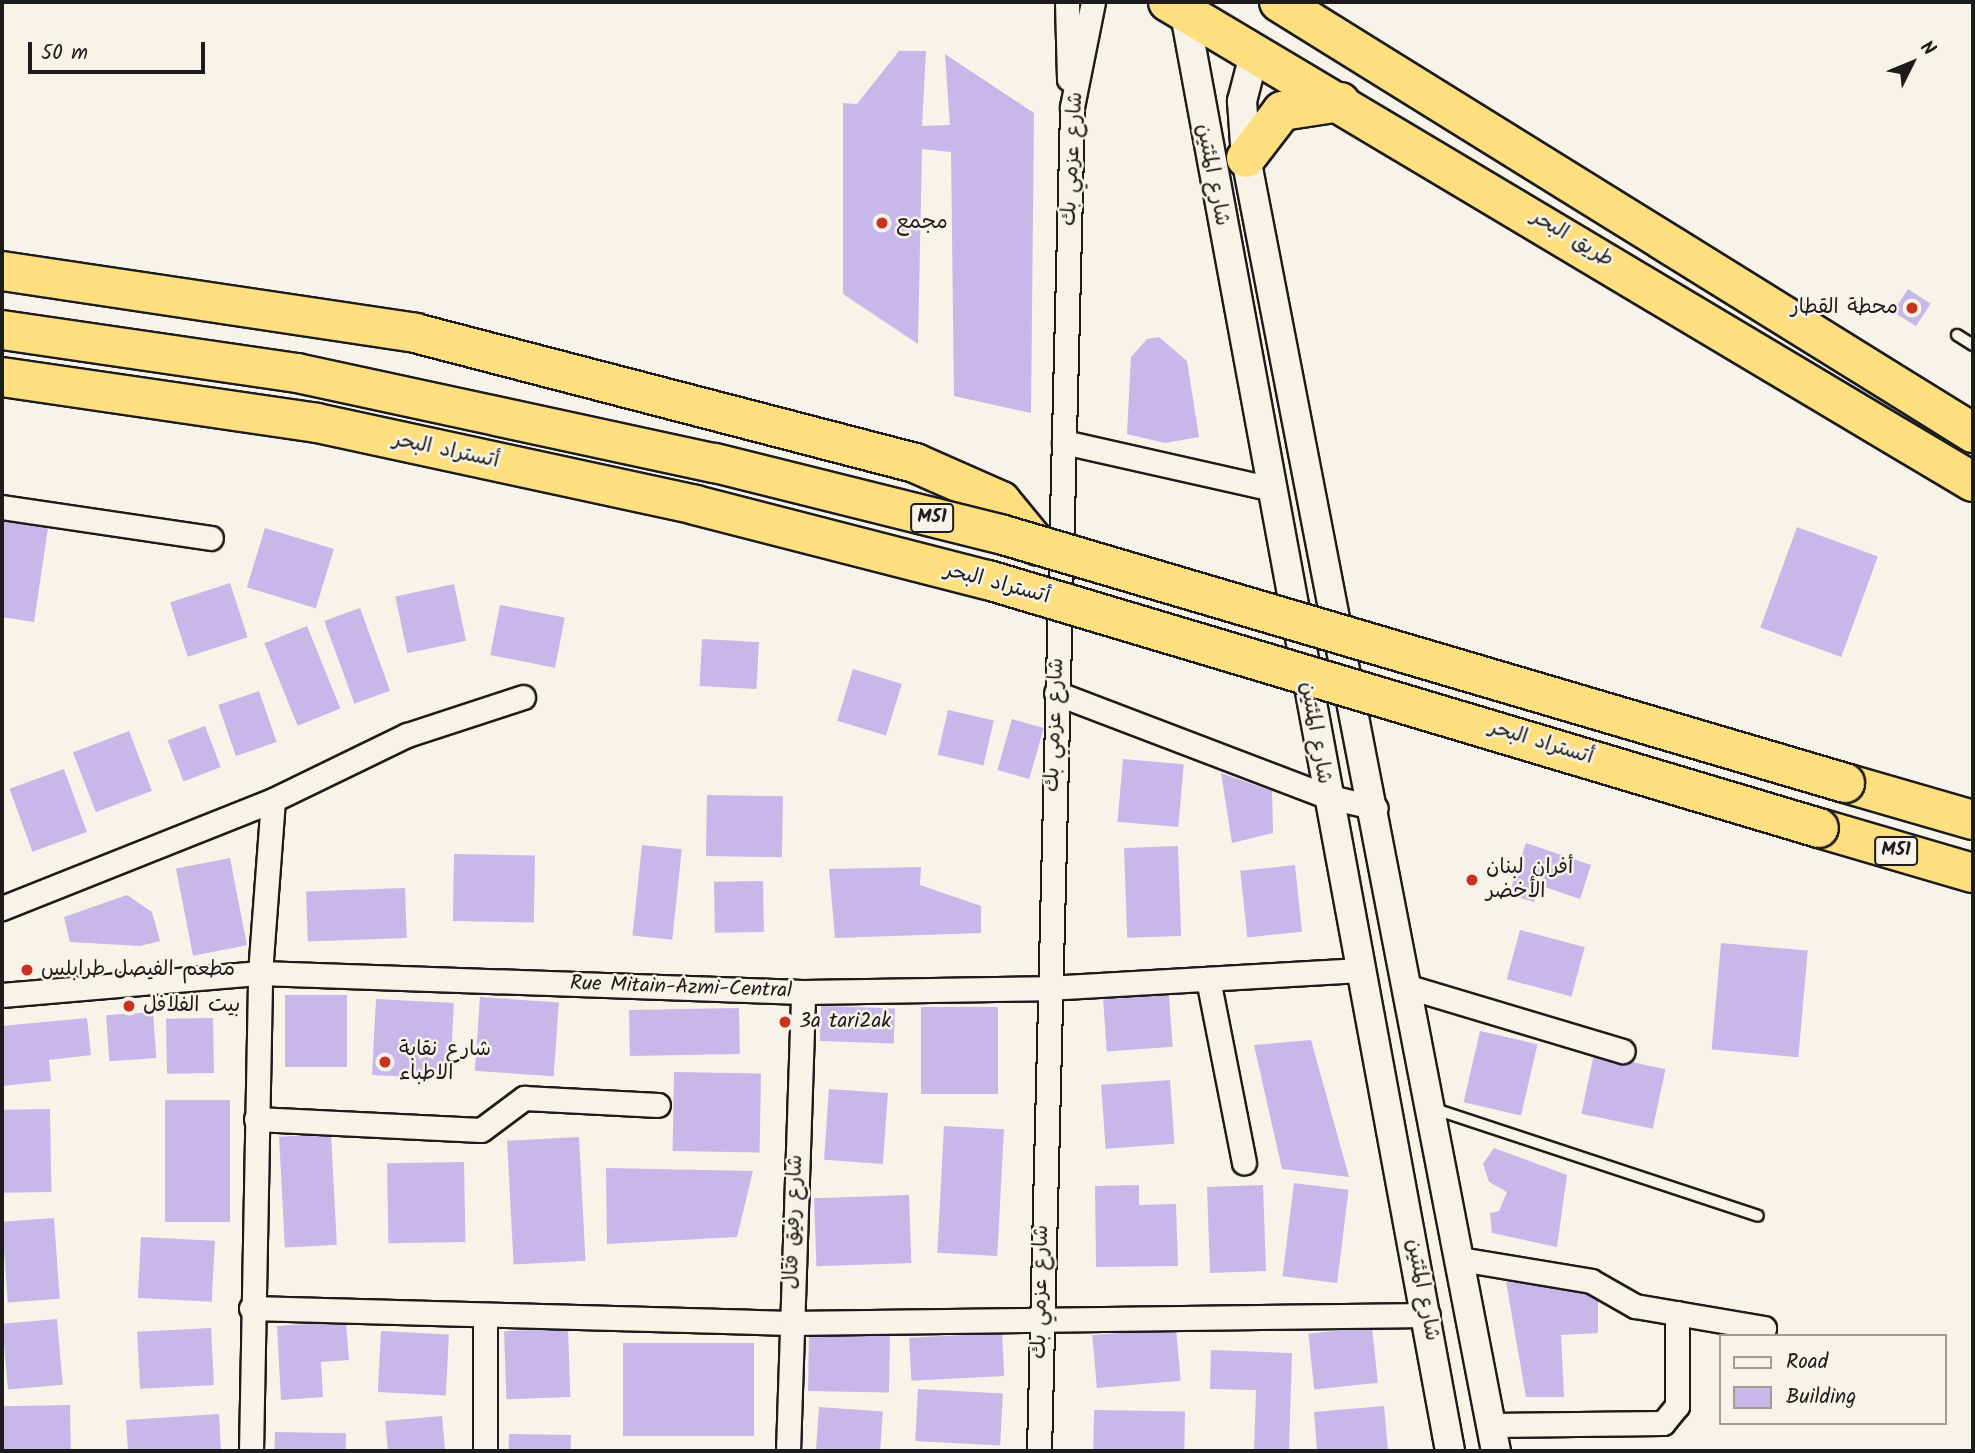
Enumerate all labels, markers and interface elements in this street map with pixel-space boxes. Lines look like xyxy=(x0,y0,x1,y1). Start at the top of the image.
scale bar xyxy=(32,28,208,72)
north arrow xyxy=(1877,28,1947,98)
text: N xyxy=(1912,34,1942,63)
text: 50 m xyxy=(41,37,88,70)
street label: شارع عزمي بك xyxy=(1057,91,1089,227)
street label: شارع المئتين xyxy=(1190,122,1234,228)
street label: طريق البحر xyxy=(1526,205,1618,273)
place label: مجمع xyxy=(896,210,948,236)
marker: مجمع xyxy=(874,215,890,231)
place label: محطة القطار xyxy=(1791,295,1898,321)
marker: محطة القطار xyxy=(1904,300,1920,316)
street label: أتستراد البحر xyxy=(391,427,501,475)
road number: M51 xyxy=(909,503,955,534)
street label: أتستراد البحر xyxy=(942,558,1052,610)
street label: شارع عزمي بك xyxy=(1040,657,1070,793)
street label: شارع المئتين xyxy=(1294,680,1336,786)
street label: أتستراد البحر xyxy=(1486,715,1596,771)
road number: M51 xyxy=(1873,836,1919,866)
place label: أفران لبنان الأخضر xyxy=(1486,855,1573,905)
marker: أفران لبنان الأخضر xyxy=(1464,872,1480,888)
place label: مطعم الفيصل طرابلس xyxy=(41,957,235,983)
marker: مطعم الفيصل طرابلس xyxy=(19,962,35,978)
street label: Rue Mitain-Azmi-Central xyxy=(569,972,793,1004)
place label: بيت الفلافل xyxy=(143,993,240,1019)
marker: بيت الفلافل xyxy=(121,998,137,1014)
place label: 3a tari2ak xyxy=(799,1009,891,1035)
marker: 3a tari2ak xyxy=(777,1014,793,1030)
place label: شارع نقابة الاطباء xyxy=(399,1037,491,1087)
marker: شارع نقابة الاطباء xyxy=(377,1054,393,1070)
street label: شارع رفيق فتال xyxy=(779,1154,809,1290)
street label: شارع عزمي بك xyxy=(1027,1225,1055,1359)
street label: شارع المئتين xyxy=(1400,1237,1444,1343)
legend xyxy=(1720,1334,1947,1425)
text: Road xyxy=(1786,1346,1828,1379)
text: Building xyxy=(1786,1381,1856,1414)

